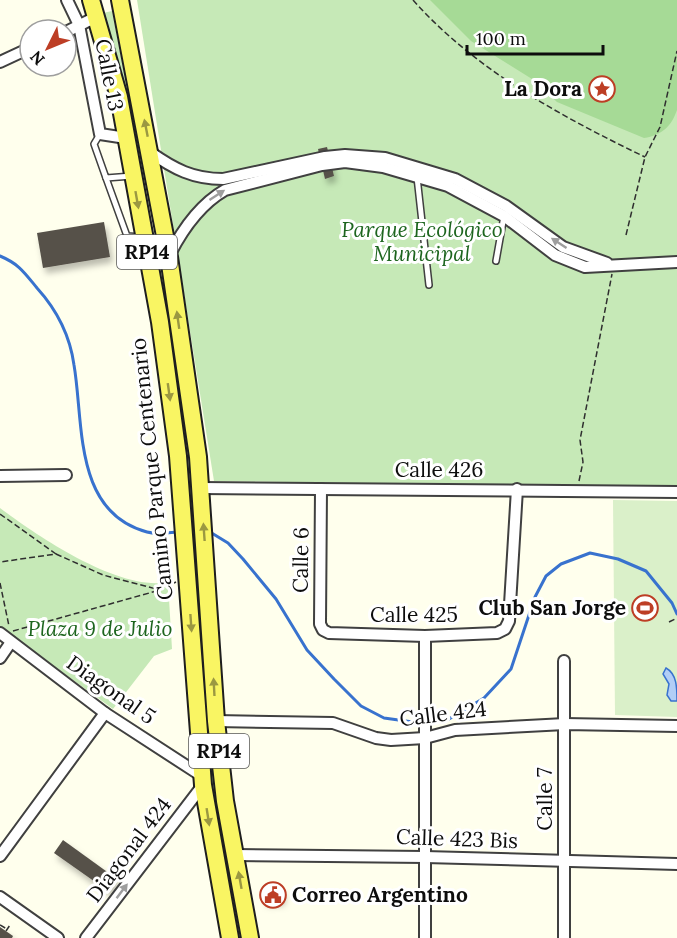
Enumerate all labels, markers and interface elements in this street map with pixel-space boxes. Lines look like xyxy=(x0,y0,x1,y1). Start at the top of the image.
north arrow xyxy=(18,18,78,78)
scale bar xyxy=(467,18,604,56)
text: 100 m xyxy=(476,27,526,50)
street label: Calle 13 xyxy=(89,36,130,113)
text: N xyxy=(25,47,49,70)
place icon: La Dora xyxy=(587,74,617,104)
place label: La Dora xyxy=(504,75,582,102)
one-way arrow xyxy=(141,118,150,137)
one-way arrow xyxy=(133,190,142,209)
one-way arrow xyxy=(209,190,226,201)
park label: Parque Ecológico Municipal xyxy=(341,216,503,267)
road number: RP14 xyxy=(117,235,177,269)
one-way arrow xyxy=(551,238,567,249)
one-way arrow xyxy=(174,310,183,329)
street label: Camino Parque Centenario xyxy=(124,337,179,602)
one-way arrow xyxy=(164,383,174,402)
street label: Calle 426 xyxy=(395,456,483,483)
one-way arrow xyxy=(199,522,209,541)
street label: Calle 6 xyxy=(286,527,315,593)
sports icon: Club San Jorge xyxy=(630,593,660,623)
place label: Club San Jorge xyxy=(478,594,626,621)
street label: Calle 425 xyxy=(370,601,458,628)
one-way arrow xyxy=(186,613,195,632)
park label: Plaza 9 de Julio xyxy=(27,615,173,642)
street label: Diagonal 5 xyxy=(62,649,161,730)
one-way arrow xyxy=(210,678,219,697)
street label: Calle 424 xyxy=(398,695,488,732)
road number: RP14 xyxy=(189,734,249,768)
street label: Calle 7 xyxy=(531,767,558,831)
street label: Diagonal 424 xyxy=(80,792,177,908)
one-way arrow xyxy=(204,808,213,827)
street label: Calle 423 Bis xyxy=(396,823,518,854)
one-way arrow xyxy=(235,871,244,890)
public building icon: Correo Argentino xyxy=(258,880,288,910)
place label: Correo Argentino xyxy=(292,881,468,908)
one-way arrow xyxy=(115,884,127,899)

